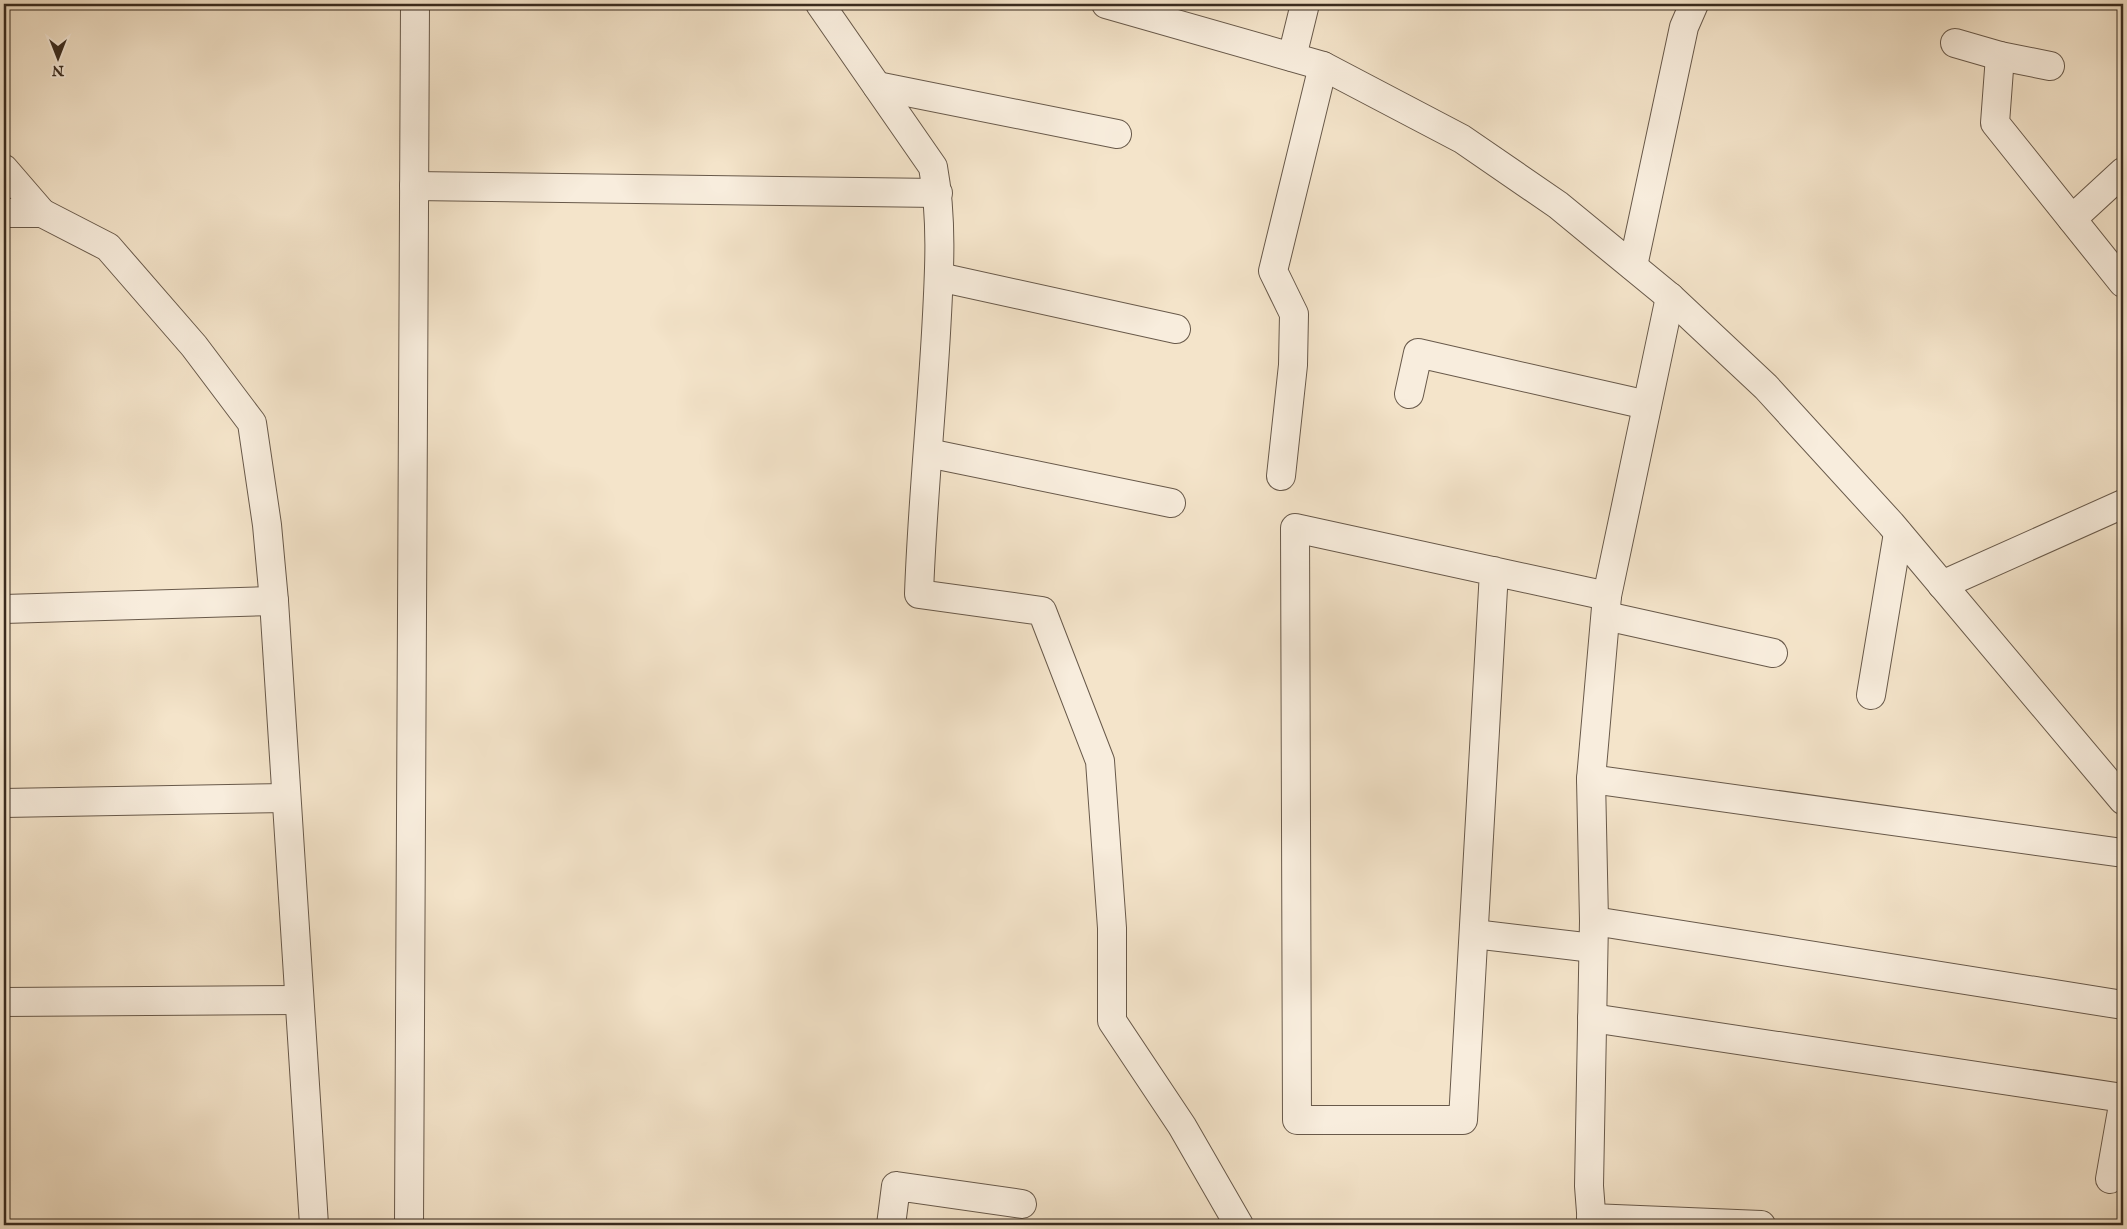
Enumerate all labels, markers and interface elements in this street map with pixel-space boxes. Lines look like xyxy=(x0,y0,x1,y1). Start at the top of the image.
north arrow xyxy=(32,32,82,82)
text: N xyxy=(52,61,65,79)

